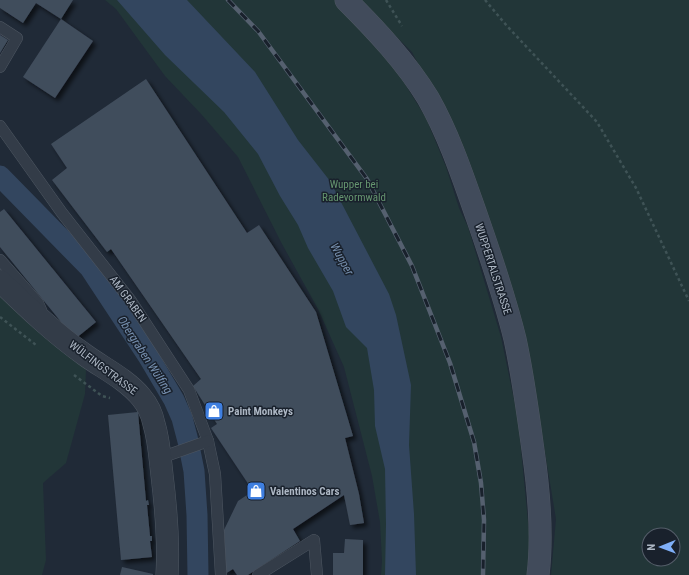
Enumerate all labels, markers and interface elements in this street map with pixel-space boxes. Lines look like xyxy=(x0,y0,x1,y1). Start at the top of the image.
park label: Wupper bei Radevormwald xyxy=(322,178,386,204)
street label: WUPPERTALSTRASSE xyxy=(472,222,514,317)
water label: Wupper xyxy=(327,240,357,278)
street label: AM GRABEN xyxy=(107,273,149,325)
water label: Obergraben Wülfing xyxy=(115,313,176,397)
street label: WÜLFINGSTRASSE xyxy=(66,338,140,398)
shop icon: Paint Monkeys xyxy=(203,400,225,422)
place label: Paint Monkeys xyxy=(228,405,293,418)
shop icon: Valentinos Cars xyxy=(245,480,267,502)
place label: Valentinos Cars xyxy=(270,485,339,498)
north arrow xyxy=(641,527,681,567)
text: N xyxy=(645,543,658,551)

